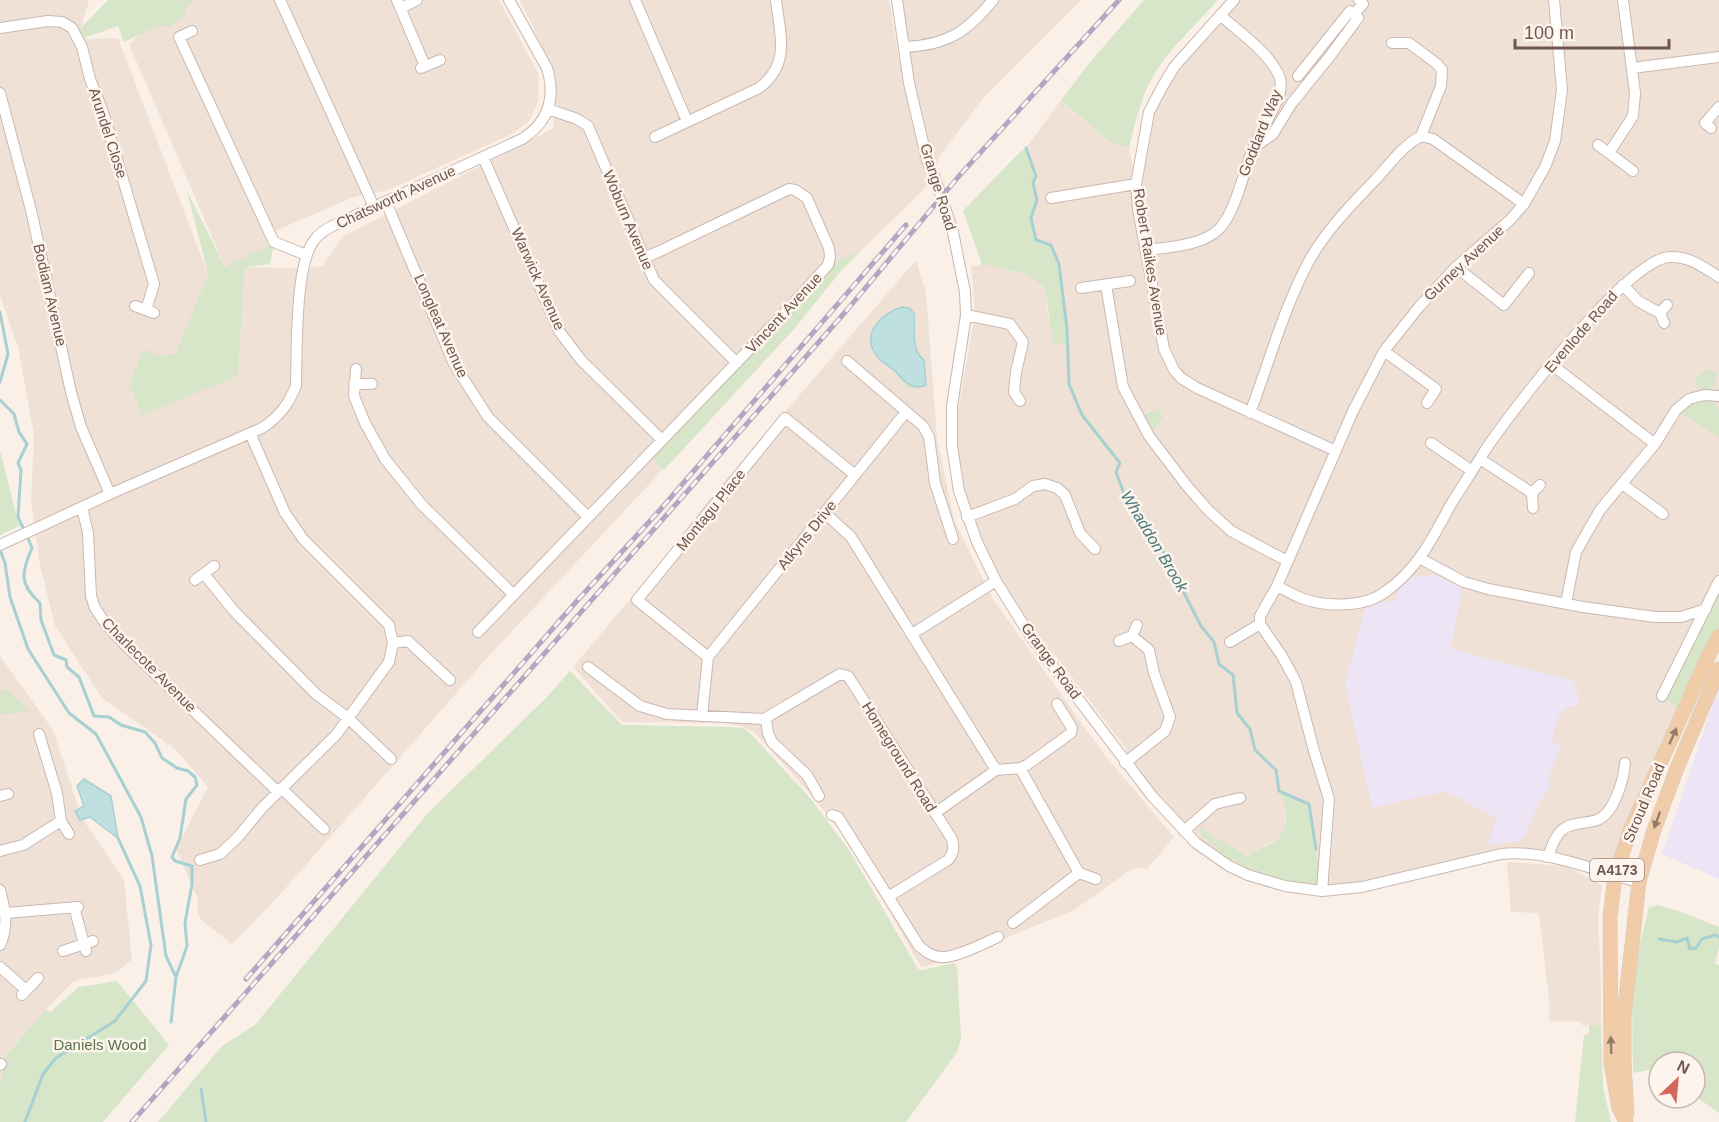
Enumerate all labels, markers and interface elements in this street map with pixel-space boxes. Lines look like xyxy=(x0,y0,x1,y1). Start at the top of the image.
scale bar xyxy=(1515,12,1670,50)
text: 100 m xyxy=(1524,23,1574,43)
street label: Arundel Close xyxy=(86,85,131,180)
street label: Goddard Way xyxy=(1234,87,1285,179)
street label: Grange Road xyxy=(917,141,960,232)
street label: Chatsworth Avenue xyxy=(333,161,458,232)
street label: Woburn Avenue xyxy=(600,168,657,272)
street label: Robert Raikes Avenue xyxy=(1130,187,1171,337)
street label: Gurney Avenue xyxy=(1420,221,1507,304)
street label: Warwick Avenue xyxy=(508,225,569,333)
street label: Bodiam Avenue xyxy=(30,242,71,348)
street label: Vincent Avenue xyxy=(742,269,825,356)
street label: Longleat Avenue xyxy=(411,271,472,380)
street label: Evenlode Road xyxy=(1541,287,1621,376)
street label: Montagu Place xyxy=(673,465,749,554)
water label: Whaddon Brook xyxy=(1118,488,1192,596)
street label: Atkyns Drive xyxy=(774,497,840,573)
street label: Charlecote Avenue xyxy=(99,614,200,715)
street label: Grange Road xyxy=(1018,619,1085,702)
street label: Homeground Road xyxy=(859,698,940,815)
one-way arrow xyxy=(1668,727,1677,744)
street label: Stroud Road xyxy=(1619,761,1668,845)
one-way arrow xyxy=(1652,811,1662,829)
road number: A4173 xyxy=(1590,859,1644,881)
one-way arrow xyxy=(1606,1035,1616,1054)
park label: Daniels Wood xyxy=(53,1036,147,1053)
north arrow xyxy=(1647,1050,1707,1110)
text: N xyxy=(1674,1057,1692,1077)

